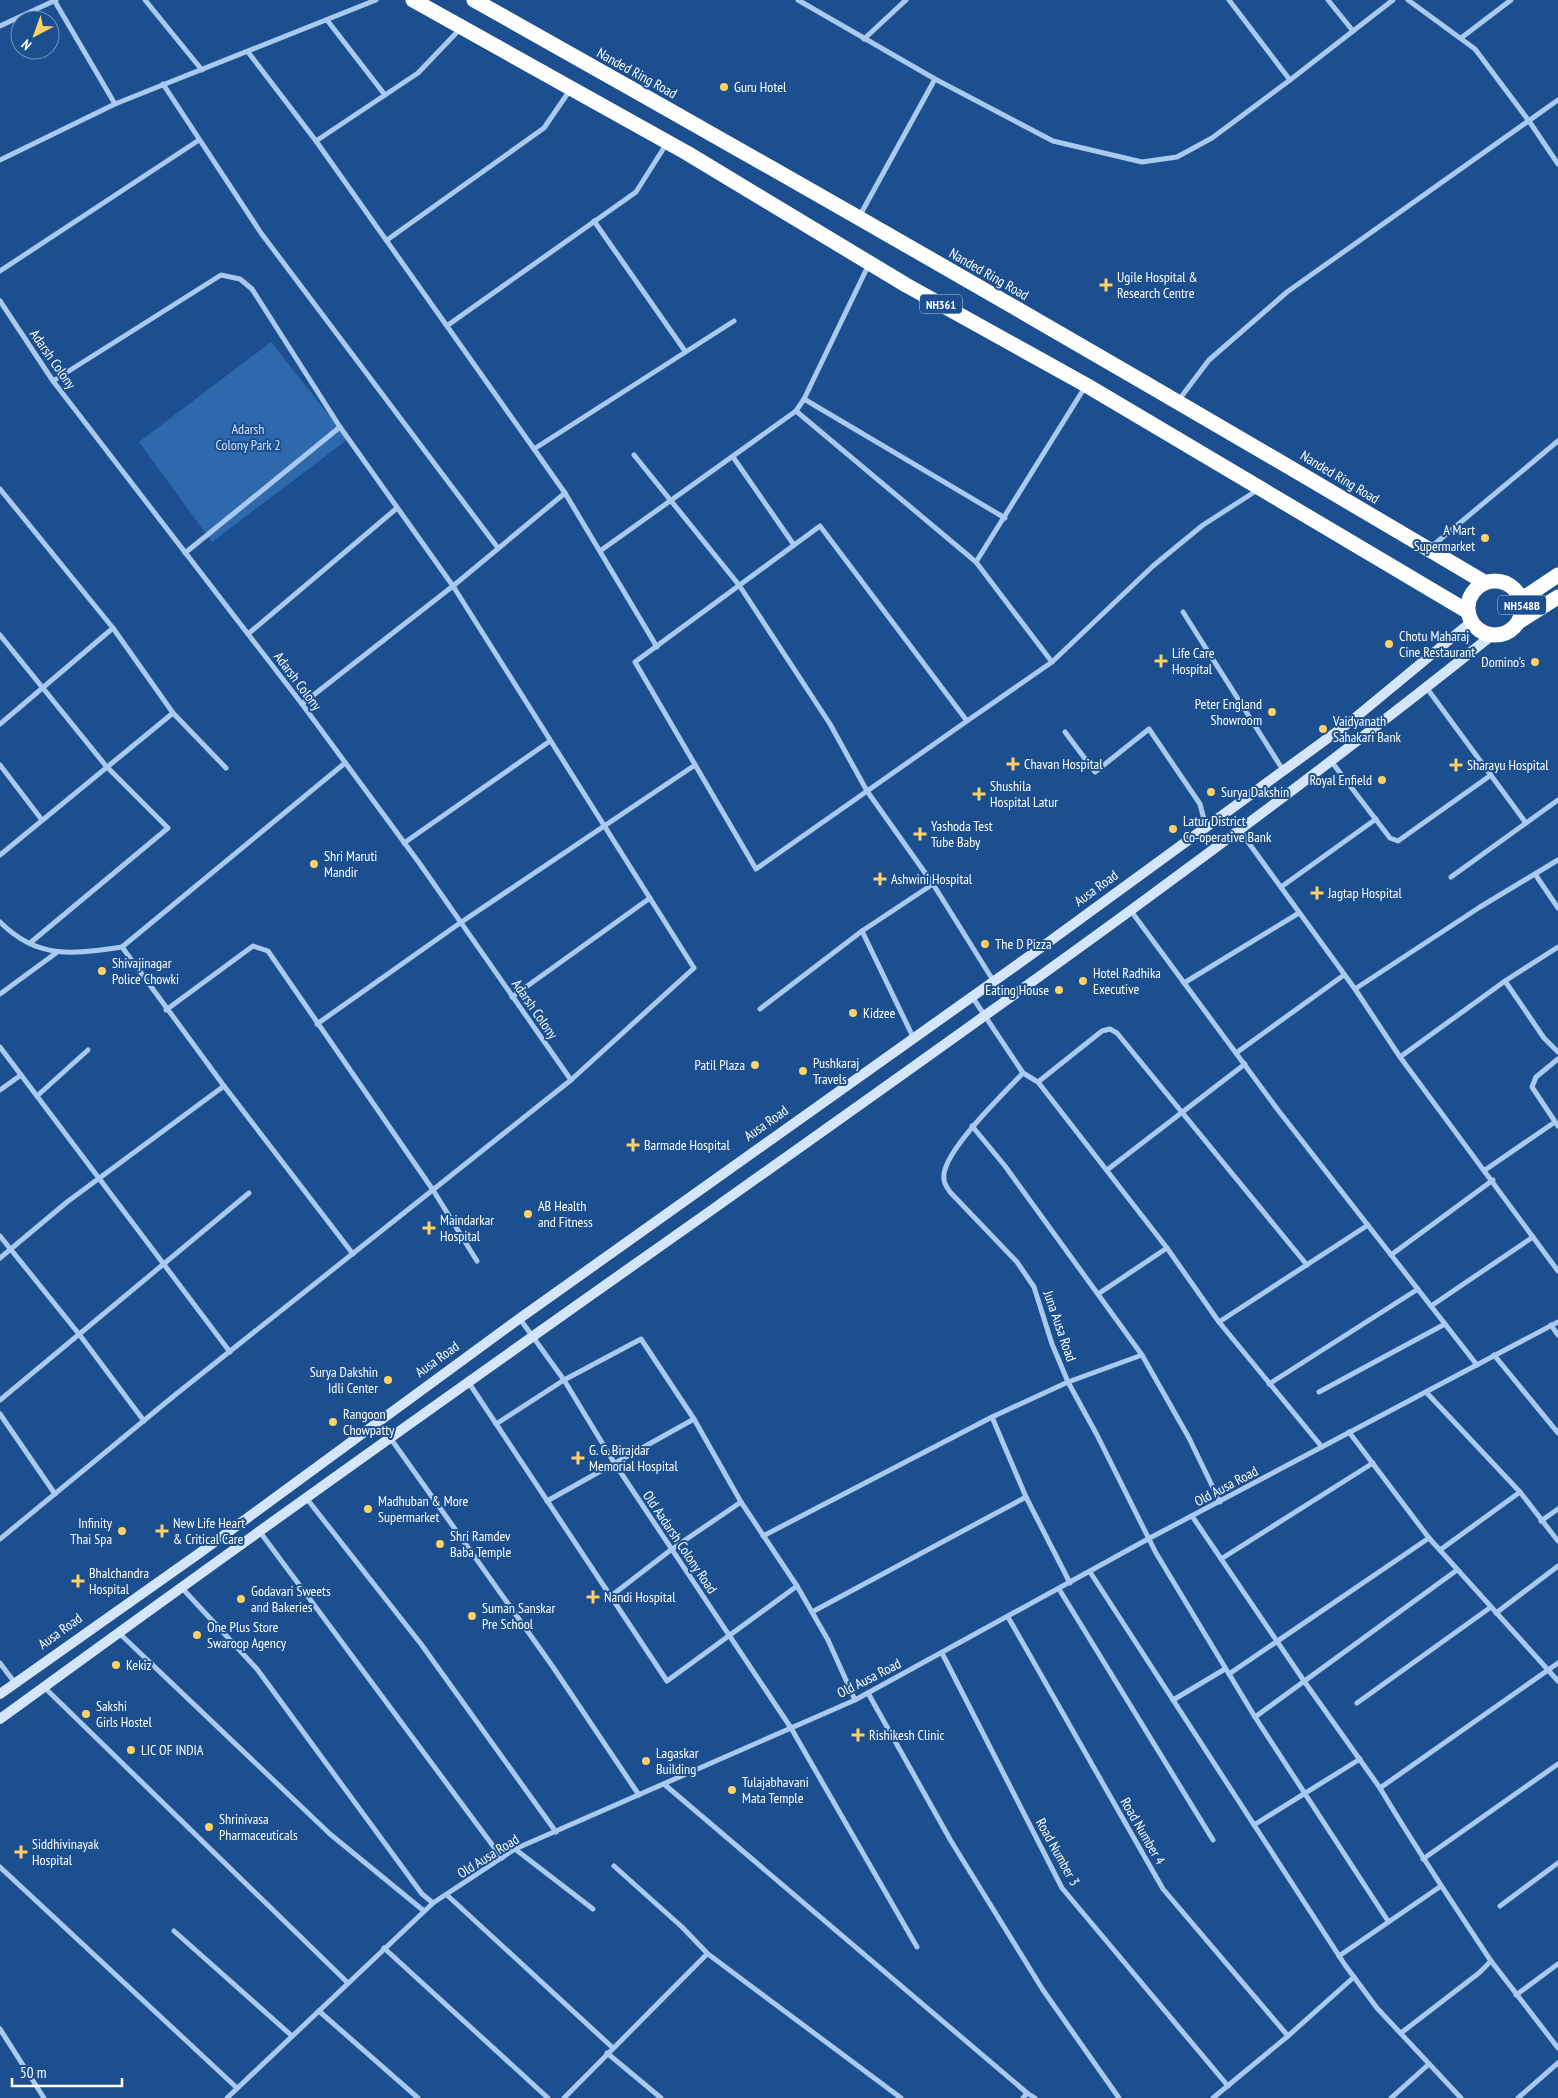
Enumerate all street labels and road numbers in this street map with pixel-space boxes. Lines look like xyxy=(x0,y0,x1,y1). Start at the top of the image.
street label: Nanded Ring Road xyxy=(594,44,680,102)
street label: Nanded Ring Road xyxy=(946,244,1032,304)
road number: NH361 xyxy=(920,294,962,314)
street label: Adarsh Colony xyxy=(26,326,81,393)
street label: Nanded Ring Road xyxy=(1297,446,1383,508)
road number: NH548B xyxy=(1498,596,1546,614)
street label: Adarsh Colony xyxy=(270,648,326,714)
street label: Ausa Road xyxy=(1071,866,1121,910)
street label: Adarsh Colony xyxy=(508,976,563,1043)
street label: Ausa Road xyxy=(740,1101,792,1145)
street label: Juna Ausa Road xyxy=(1039,1287,1081,1364)
street label: Ausa Road xyxy=(412,1337,462,1381)
street label: Old Ausa Road xyxy=(1191,1462,1261,1510)
street label: Old Aadarsh Colony Road xyxy=(639,1487,721,1597)
street label: Ausa Road xyxy=(35,1609,85,1653)
street label: Old Ausa Road xyxy=(834,1654,904,1702)
street label: Road Number 4 xyxy=(1117,1794,1170,1868)
street label: Road Number 3 xyxy=(1032,1815,1084,1889)
street label: Old Ausa Road xyxy=(454,1830,522,1882)

